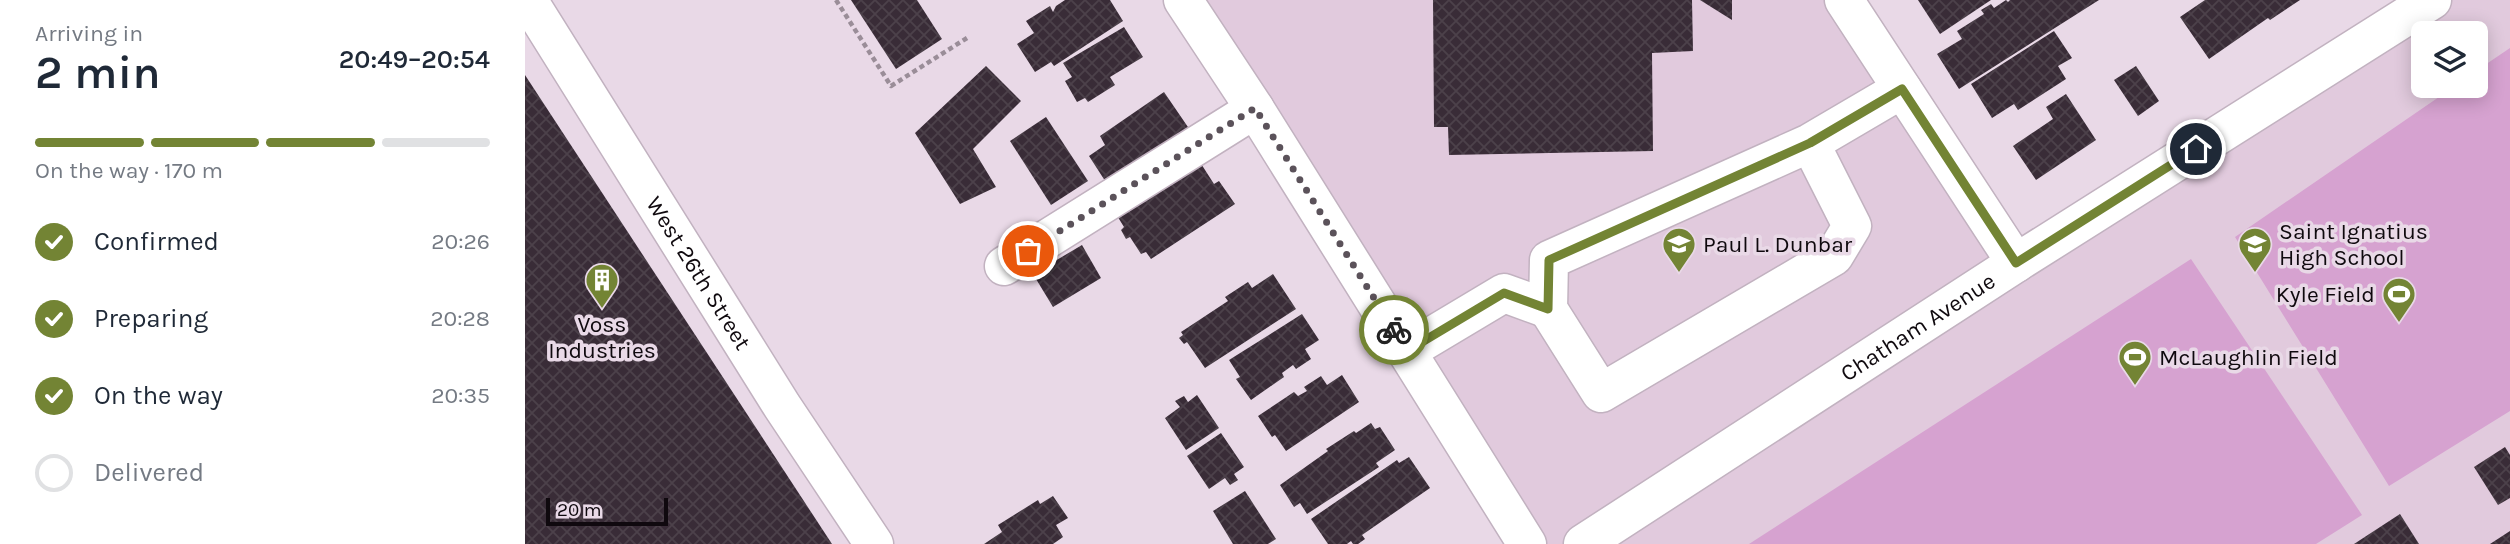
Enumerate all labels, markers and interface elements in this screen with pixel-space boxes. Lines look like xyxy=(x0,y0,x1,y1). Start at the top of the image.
text: Arriving in xyxy=(35,20,143,47)
map controls xyxy=(2411,21,2488,98)
button: layers xyxy=(2411,21,2488,98)
text: 20:49–20:54 xyxy=(339,44,490,75)
text: 2 min xyxy=(35,46,161,100)
pin xyxy=(2166,119,2226,179)
icon: home xyxy=(2177,130,2215,168)
text: On the way · 170 m xyxy=(35,157,223,184)
street label: West 26th Street xyxy=(641,191,757,355)
place label: Saint Ignatius High School xyxy=(2279,218,2428,271)
pin xyxy=(998,221,1058,281)
icon: check xyxy=(35,223,73,261)
school or university icon: Paul L. Dunbar xyxy=(1660,225,1698,274)
school or university icon: Saint Ignatius High School xyxy=(2236,225,2274,274)
text: Confirmed xyxy=(94,226,219,257)
text: 20:26 xyxy=(431,228,490,255)
place label: Paul L. Dunbar xyxy=(1703,231,1853,258)
icon: bag xyxy=(1009,232,1047,270)
building icon: Voss Industries xyxy=(583,261,621,310)
street label: Chatham Avenue xyxy=(1835,267,2000,387)
sports icon: Kyle Field xyxy=(2380,275,2418,324)
place label: Kyle Field xyxy=(2276,281,2375,308)
courier xyxy=(1359,295,1429,365)
icon: check xyxy=(35,300,73,338)
text: Preparing xyxy=(94,303,208,334)
text: 20:28 xyxy=(430,305,490,332)
place label: Voss Industries xyxy=(548,311,656,364)
icon: bike xyxy=(1375,311,1413,349)
sports icon: McLaughlin Field xyxy=(2116,338,2154,387)
place label: McLaughlin Field xyxy=(2159,344,2338,371)
icon: check xyxy=(35,377,73,415)
text: On the way xyxy=(94,380,223,411)
text: 20:35 xyxy=(431,382,490,409)
text: Delivered xyxy=(94,457,204,488)
scale bar xyxy=(546,495,669,527)
text: 20 m xyxy=(557,499,602,521)

